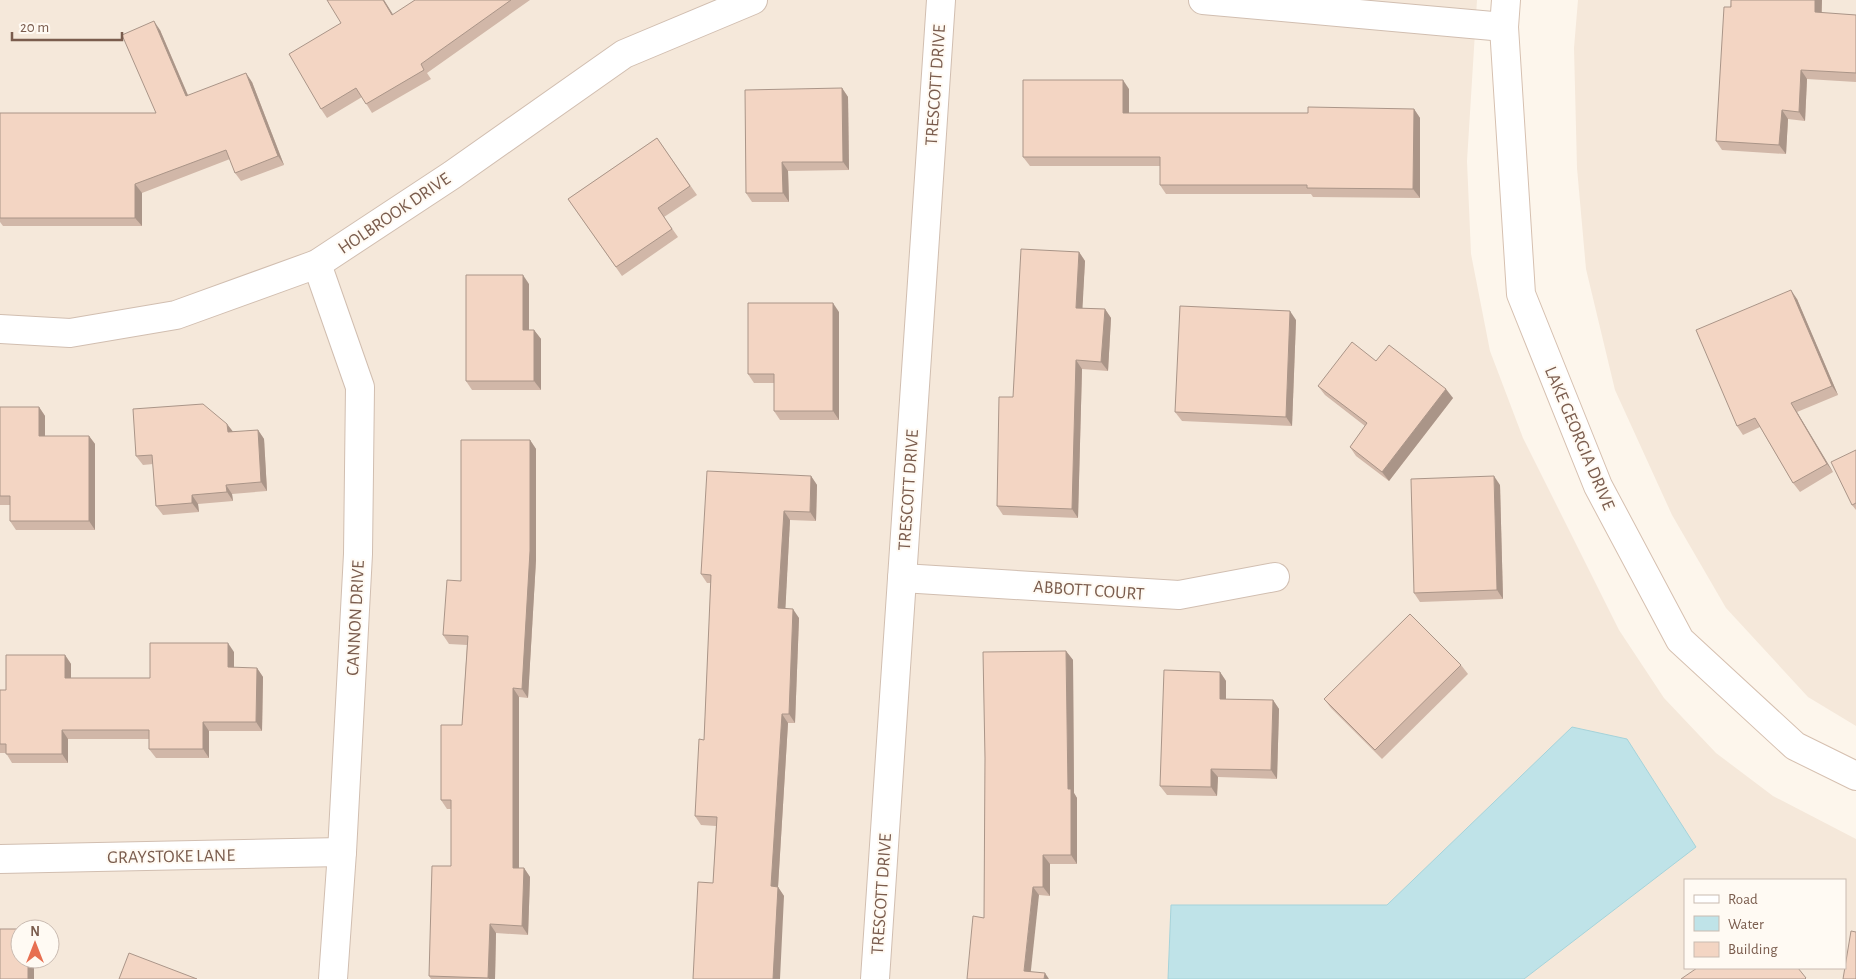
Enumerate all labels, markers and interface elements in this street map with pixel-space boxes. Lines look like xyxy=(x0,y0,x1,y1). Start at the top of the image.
scale bar xyxy=(12,10,122,42)
text: 20 m xyxy=(20,20,49,35)
street label: TRESCOTT DRIVE xyxy=(923,23,949,146)
street label: HOLBROOK DRIVE xyxy=(335,170,454,258)
street label: LAKE GEORGIA DRIVE xyxy=(1541,364,1618,513)
street label: TRESCOTT DRIVE xyxy=(896,428,922,551)
street label: CANNON DRIVE xyxy=(344,559,368,676)
street label: ABBOTT COURT xyxy=(1033,578,1145,604)
street label: TRESCOTT DRIVE xyxy=(869,832,895,955)
street label: GRAYSTOKE LANE xyxy=(107,847,235,867)
legend xyxy=(1684,879,1846,969)
text: Road xyxy=(1728,892,1758,907)
text: Water xyxy=(1728,917,1764,932)
north arrow xyxy=(10,919,60,969)
text: N xyxy=(30,925,40,939)
text: Building xyxy=(1728,942,1778,957)

